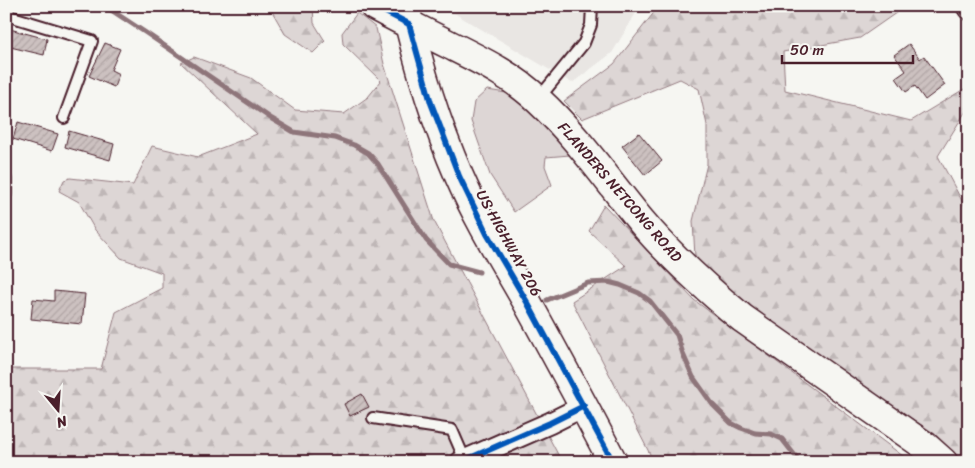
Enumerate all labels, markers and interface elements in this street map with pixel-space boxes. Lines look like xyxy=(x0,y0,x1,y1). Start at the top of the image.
scale bar xyxy=(782,32,914,64)
text: 50 m xyxy=(790,37,825,63)
street label: FLANDERS NETCONG ROAD xyxy=(551,116,689,268)
street label: US HIGHWAY 206 xyxy=(469,185,549,301)
north arrow xyxy=(32,386,82,436)
text: N xyxy=(53,408,71,435)

